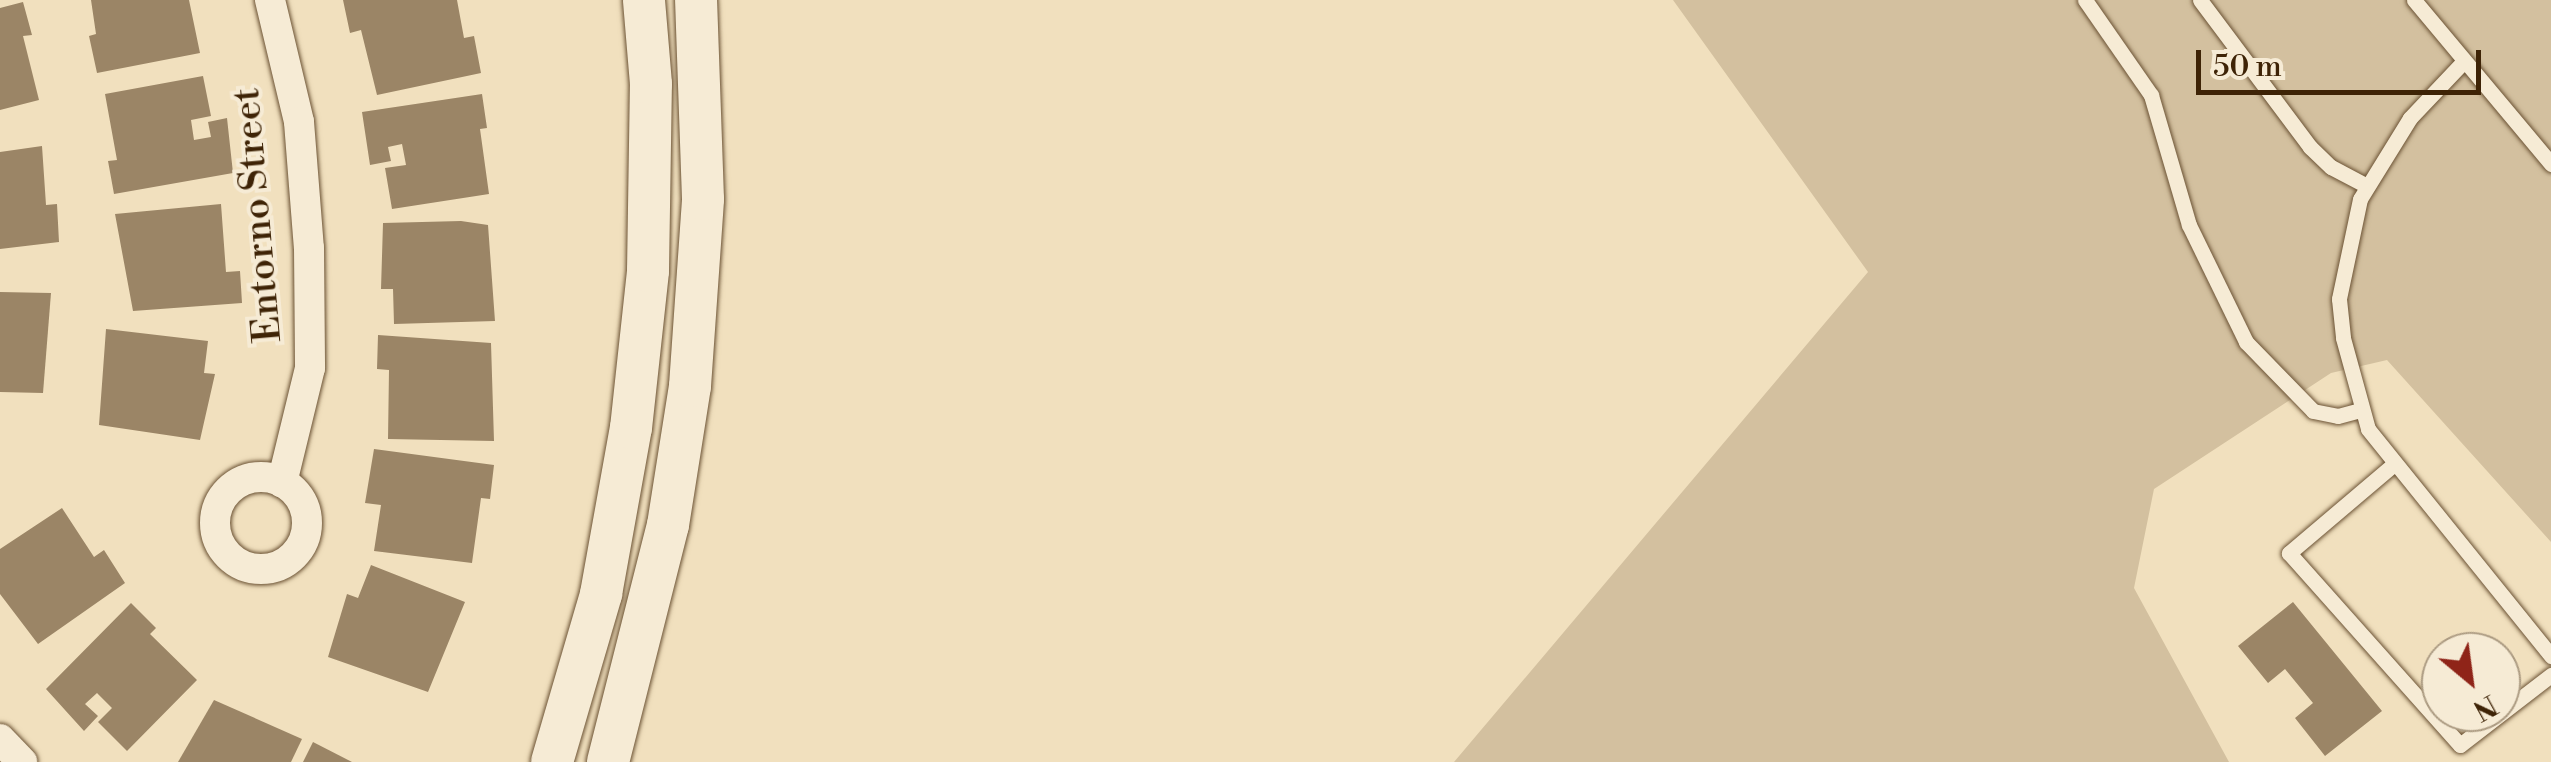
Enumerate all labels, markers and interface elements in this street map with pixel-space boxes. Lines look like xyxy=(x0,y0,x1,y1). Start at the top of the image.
scale bar xyxy=(2201,30,2486,92)
text: 50 m xyxy=(2213,48,2282,86)
street label: Entorno Street xyxy=(224,86,292,344)
north arrow xyxy=(2421,632,2521,732)
text: N xyxy=(2467,686,2503,728)

